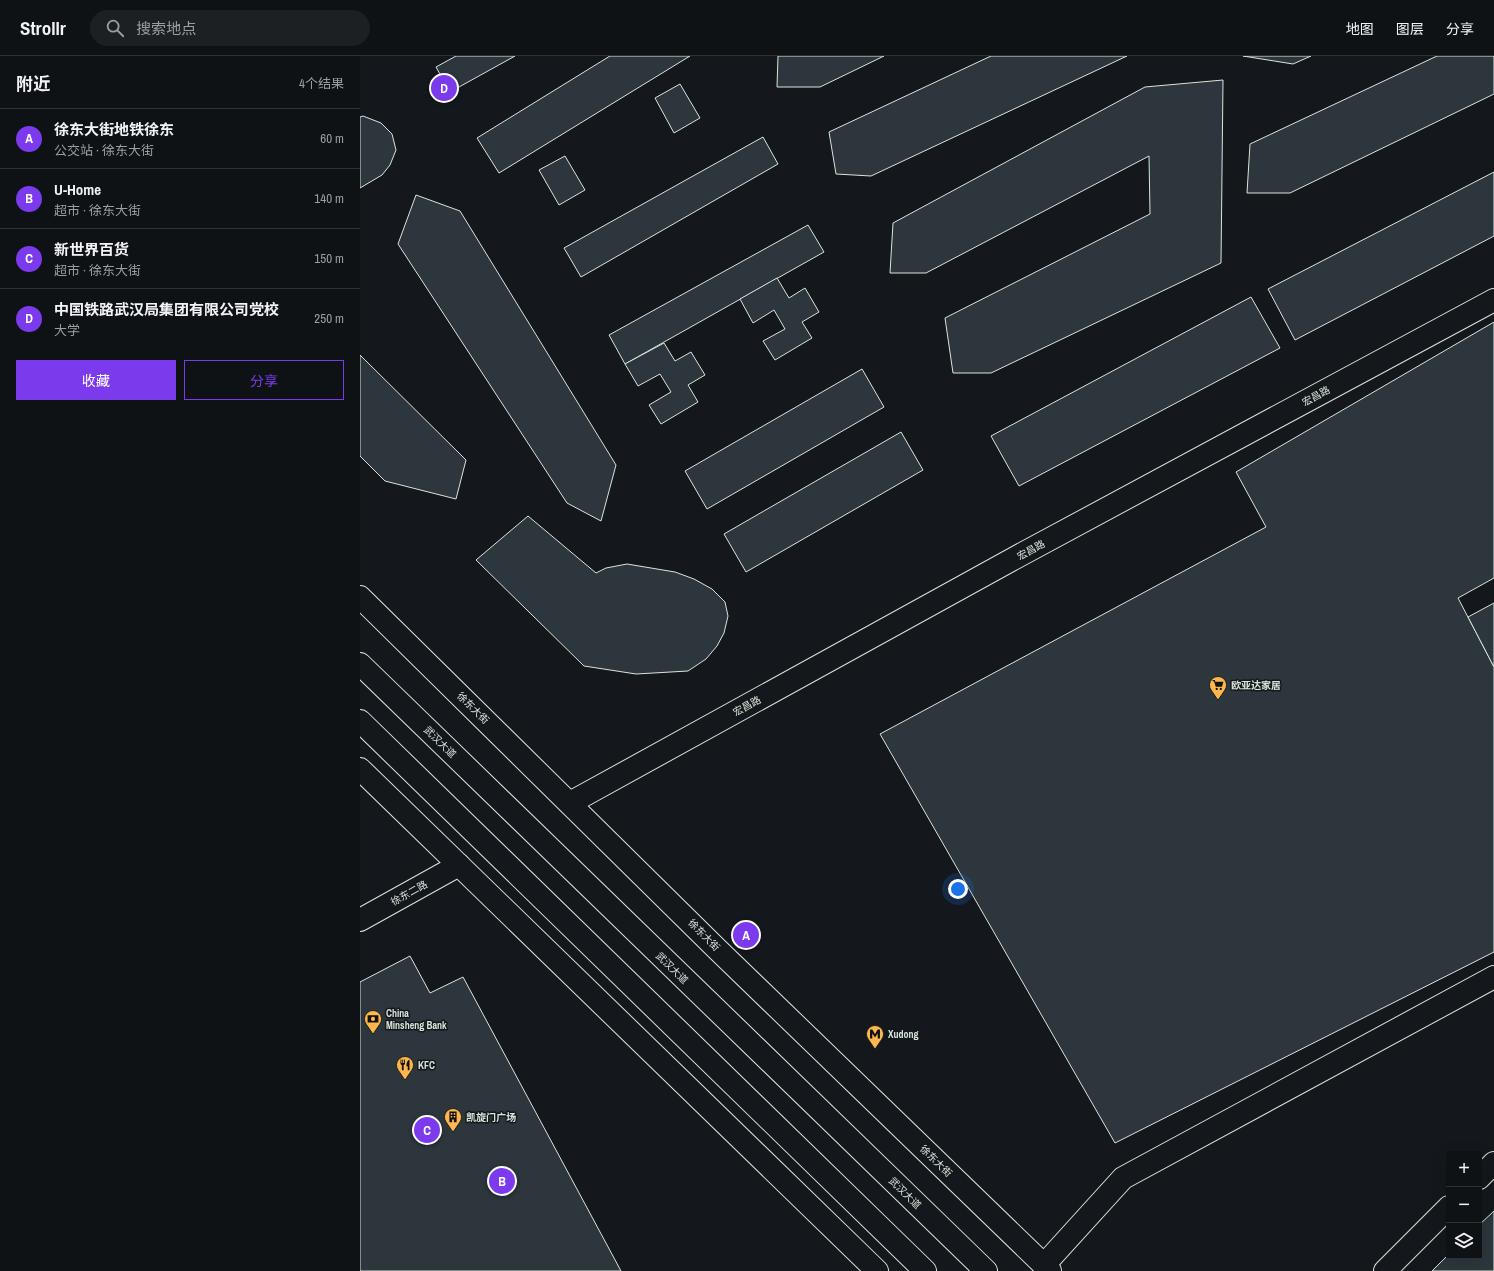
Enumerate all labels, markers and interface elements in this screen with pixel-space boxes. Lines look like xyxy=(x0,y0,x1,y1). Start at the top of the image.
search box xyxy=(90,10,370,46)
text: Strollr xyxy=(20,15,66,41)
icon: search xyxy=(104,17,126,39)
text: 搜索地点 xyxy=(136,18,196,39)
text: 地图 xyxy=(1346,20,1374,38)
text: 图层 xyxy=(1396,20,1424,38)
text: 分享 xyxy=(1446,20,1474,38)
text: 附近 xyxy=(16,72,50,95)
pin: D xyxy=(431,73,457,103)
text: 4个结果 xyxy=(299,75,344,92)
text: 徐东大街地铁徐东 xyxy=(54,119,174,140)
text: A xyxy=(25,130,33,147)
text: 60 m xyxy=(320,130,344,147)
text: 公交站 · 徐东大街 xyxy=(54,142,154,159)
text: U-Home xyxy=(54,179,101,200)
text: B xyxy=(25,190,33,207)
text: 140 m xyxy=(314,190,344,207)
text: 超市 · 徐东大街 xyxy=(54,202,141,219)
text: 新世界百货 xyxy=(54,239,129,260)
text: C xyxy=(25,250,33,267)
text: 150 m xyxy=(314,250,344,267)
text: 超市 · 徐东大街 xyxy=(54,262,141,279)
text: 中国铁路武汉局集团有限公司党校 xyxy=(54,299,279,320)
text: D xyxy=(25,310,33,327)
text: 250 m xyxy=(314,310,344,327)
text: 大学 xyxy=(54,322,80,339)
button: 收藏 xyxy=(16,360,176,400)
button: 分享 xyxy=(184,360,344,400)
street label: 宏昌路 xyxy=(1300,383,1332,409)
street label: 宏昌路 xyxy=(1015,537,1047,563)
supermarket icon: 欧亚达家居 xyxy=(1208,675,1228,700)
place label: 欧亚达家居 xyxy=(1231,679,1281,692)
street label: 徐东大街 xyxy=(454,689,492,727)
street label: 宏昌路 xyxy=(731,693,763,719)
street label: 武汉大道 xyxy=(421,723,459,761)
street label: 徐东二路 xyxy=(388,878,430,908)
your location xyxy=(948,879,968,899)
street label: 徐东大街 xyxy=(685,916,723,954)
pin: A xyxy=(733,920,759,950)
street label: 武汉大道 xyxy=(653,949,691,987)
place label: China Minsheng Bank xyxy=(386,1007,447,1032)
bank icon: China Minsheng Bank xyxy=(363,1009,383,1034)
metro station icon: Xudong xyxy=(865,1024,885,1049)
place label: Xudong xyxy=(888,1028,919,1041)
restaurant icon: KFC xyxy=(395,1055,415,1080)
place label: KFC xyxy=(418,1059,435,1072)
building icon: 凯旋门广场 xyxy=(443,1107,463,1132)
place label: 凯旋门广场 xyxy=(466,1111,516,1124)
pin: C xyxy=(414,1115,440,1145)
street label: 徐东大街 xyxy=(917,1142,955,1180)
map controls xyxy=(1446,1151,1482,1259)
button: + xyxy=(1446,1151,1482,1187)
pin: B xyxy=(489,1166,515,1196)
street label: 武汉大道 xyxy=(886,1174,924,1212)
button: − xyxy=(1446,1187,1482,1223)
button: layers xyxy=(1446,1223,1482,1259)

